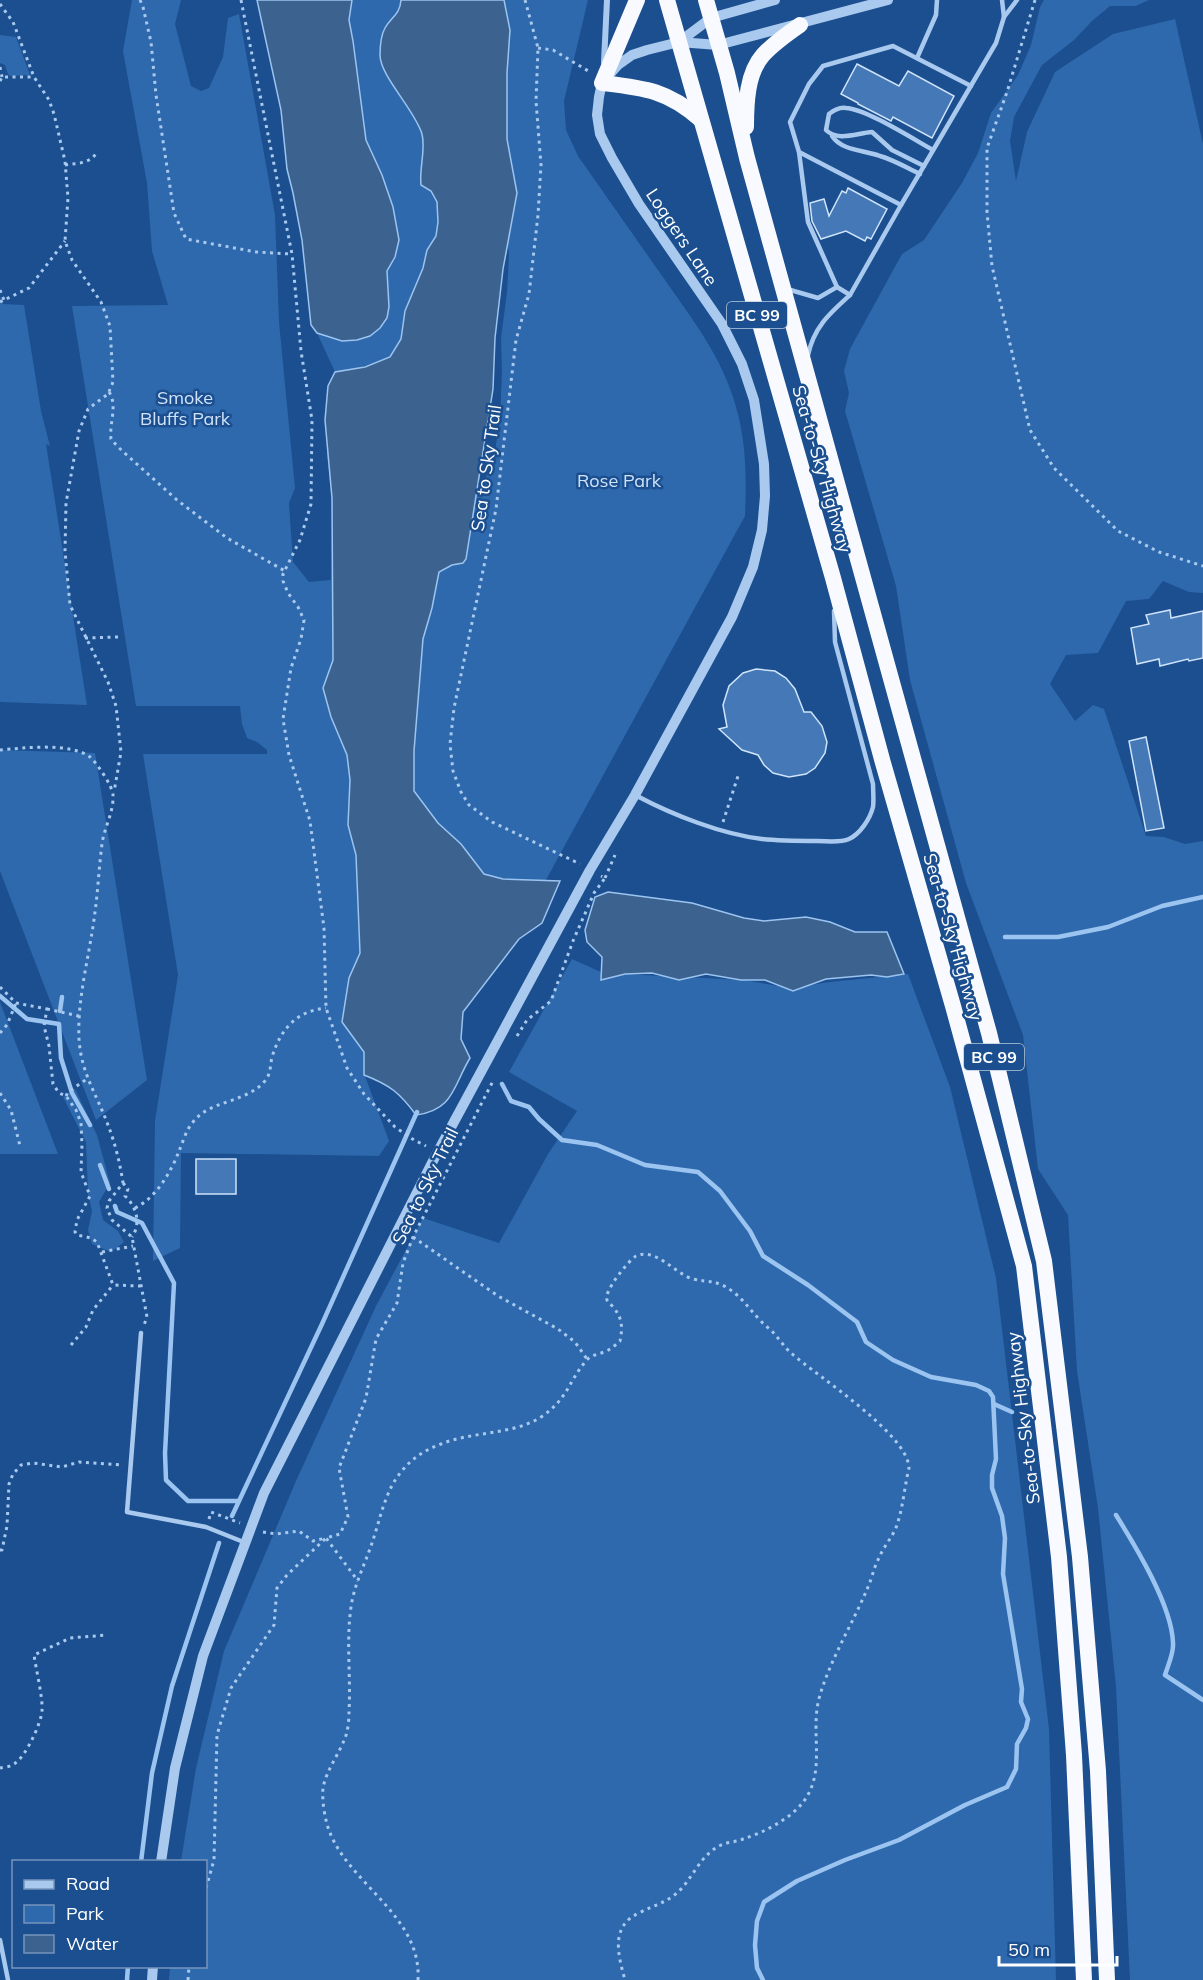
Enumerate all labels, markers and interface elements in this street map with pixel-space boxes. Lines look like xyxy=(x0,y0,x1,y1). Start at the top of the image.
street label: Loggers Lane xyxy=(641,184,723,290)
road number: BC 99 xyxy=(727,302,787,328)
street label: Sea-to-Sky Highway xyxy=(787,383,857,556)
park label: Smoke Bluffs Park xyxy=(140,386,231,430)
street label: Sea to Sky Trail xyxy=(466,403,506,533)
park label: Rose Park xyxy=(577,469,662,492)
street label: Sea-to-Sky Highway xyxy=(918,851,988,1024)
road number: BC 99 xyxy=(964,1044,1024,1070)
street label: Sea to Sky Trail xyxy=(387,1124,463,1248)
street label: Sea-to-Sky Highway xyxy=(1001,1330,1045,1505)
legend xyxy=(12,1860,207,1968)
text: Road xyxy=(66,1872,110,1895)
text: Park xyxy=(66,1902,105,1925)
scale bar xyxy=(999,1929,1118,1967)
text: Water xyxy=(66,1932,119,1955)
text: 50 m xyxy=(1008,1938,1050,1961)

